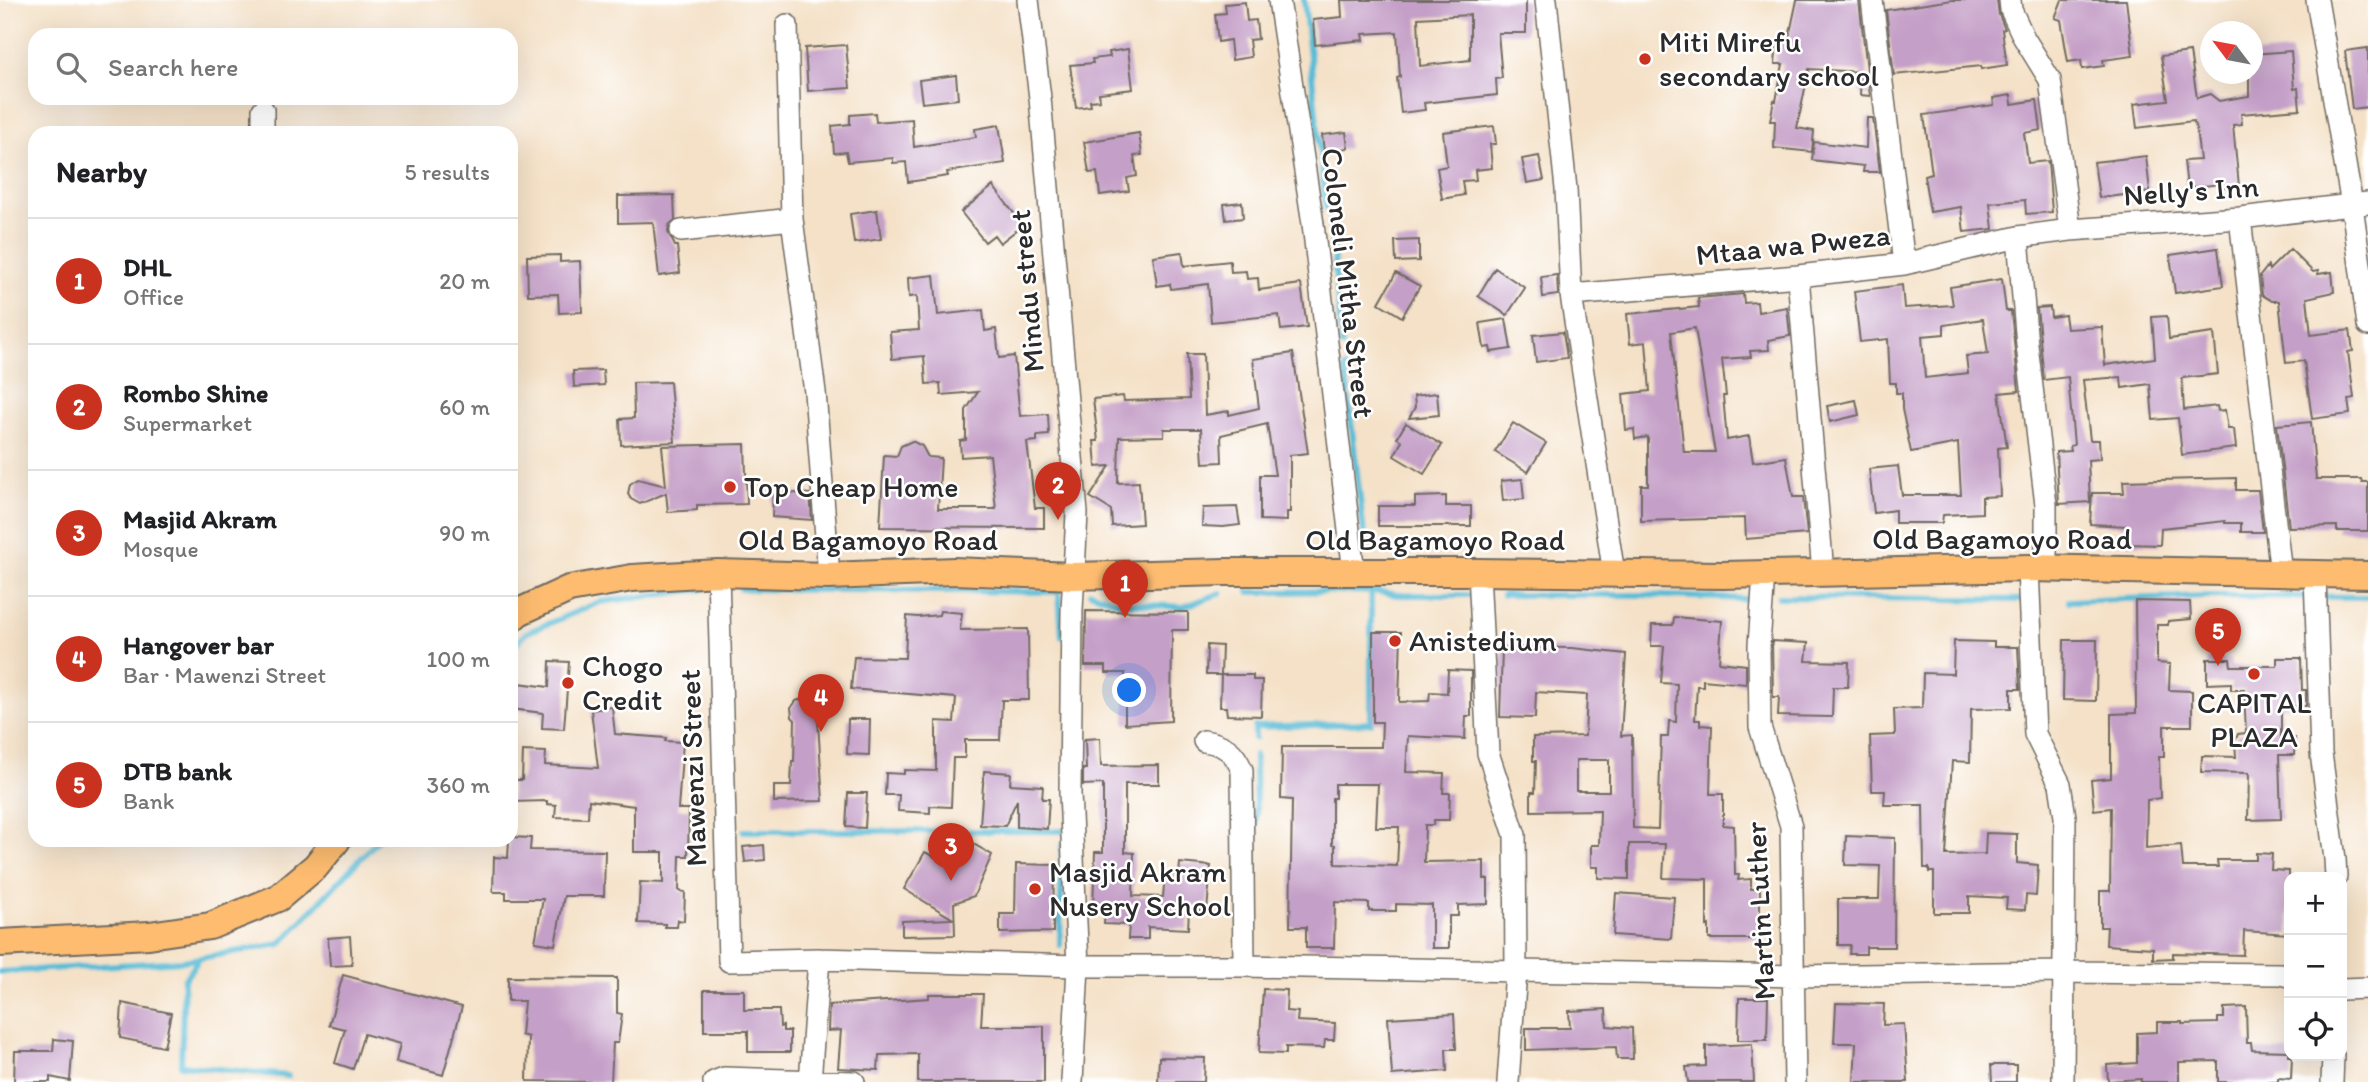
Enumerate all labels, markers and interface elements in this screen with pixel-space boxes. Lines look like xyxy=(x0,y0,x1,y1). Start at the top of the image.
north arrow xyxy=(2200,21,2263,84)
place label: Miti Mirefu secondary school xyxy=(1659,23,1879,94)
search box xyxy=(28,28,518,105)
icon: search xyxy=(52,48,90,86)
text: Search here xyxy=(108,51,238,83)
marker: Miti Mirefu secondary school xyxy=(1637,51,1653,67)
street label: Coloneli Mitha Street xyxy=(1314,146,1383,420)
text: Nearby xyxy=(56,153,147,190)
text: 5 results xyxy=(404,158,490,186)
street label: Nelly's Inn xyxy=(2122,167,2260,214)
street label: Mindu street xyxy=(1001,208,1052,374)
street label: Mtaa wa Pweza xyxy=(1694,216,1892,273)
text: DHL xyxy=(123,251,171,283)
text: 1 xyxy=(74,267,84,295)
text: 20 m xyxy=(439,267,490,295)
text: Office xyxy=(123,283,184,311)
text: Rombo Shine xyxy=(123,377,268,409)
text: 2 xyxy=(73,393,85,421)
text: 60 m xyxy=(439,393,490,421)
text: Supermarket xyxy=(123,409,252,437)
pin: 2 xyxy=(1035,462,1081,520)
place label: Top Cheap Home xyxy=(744,468,959,505)
marker: Top Cheap Home xyxy=(722,479,738,495)
text: Masjid Akram xyxy=(123,503,277,535)
text: 3 xyxy=(73,519,85,547)
text: 90 m xyxy=(439,519,490,547)
street label: Old Bagamoyo Road xyxy=(1872,520,2132,557)
street label: Old Bagamoyo Road xyxy=(738,521,998,558)
street label: Old Bagamoyo Road xyxy=(1305,521,1565,558)
text: Mosque xyxy=(123,535,199,563)
pin: 1 xyxy=(1102,560,1148,618)
pin: 5 xyxy=(2195,608,2241,666)
place label: Anistedium xyxy=(1409,622,1557,659)
text: Hangover bar xyxy=(123,629,274,661)
marker: Anistedium xyxy=(1387,633,1403,649)
text: 4 xyxy=(72,645,86,673)
text: 100 m xyxy=(426,645,490,673)
place label: Chogo Credit xyxy=(582,647,663,718)
text: Bar · Mawenzi Street xyxy=(123,661,326,689)
marker: CAPITAL PLAZA xyxy=(2246,666,2262,682)
street label: Mawenzi Street xyxy=(671,669,714,867)
your location xyxy=(1112,673,1146,707)
pin: 4 xyxy=(798,674,844,732)
marker: Chogo Credit xyxy=(560,675,576,691)
place label: CAPITAL PLAZA xyxy=(2197,684,2311,755)
text: DTB bank xyxy=(123,755,232,787)
text: 5 xyxy=(73,771,85,799)
text: 360 m xyxy=(427,771,490,799)
text: Bank xyxy=(123,787,175,815)
street label: Martin Luther xyxy=(1736,821,1783,1001)
pin: 3 xyxy=(928,823,974,881)
place label: Masjid Akram Nusery School xyxy=(1049,853,1232,924)
map controls xyxy=(2284,872,2347,1061)
button: + xyxy=(2284,872,2347,935)
marker: Masjid Akram Nusery School xyxy=(1027,881,1043,897)
button: − xyxy=(2284,935,2347,998)
button: locate xyxy=(2284,998,2347,1061)

